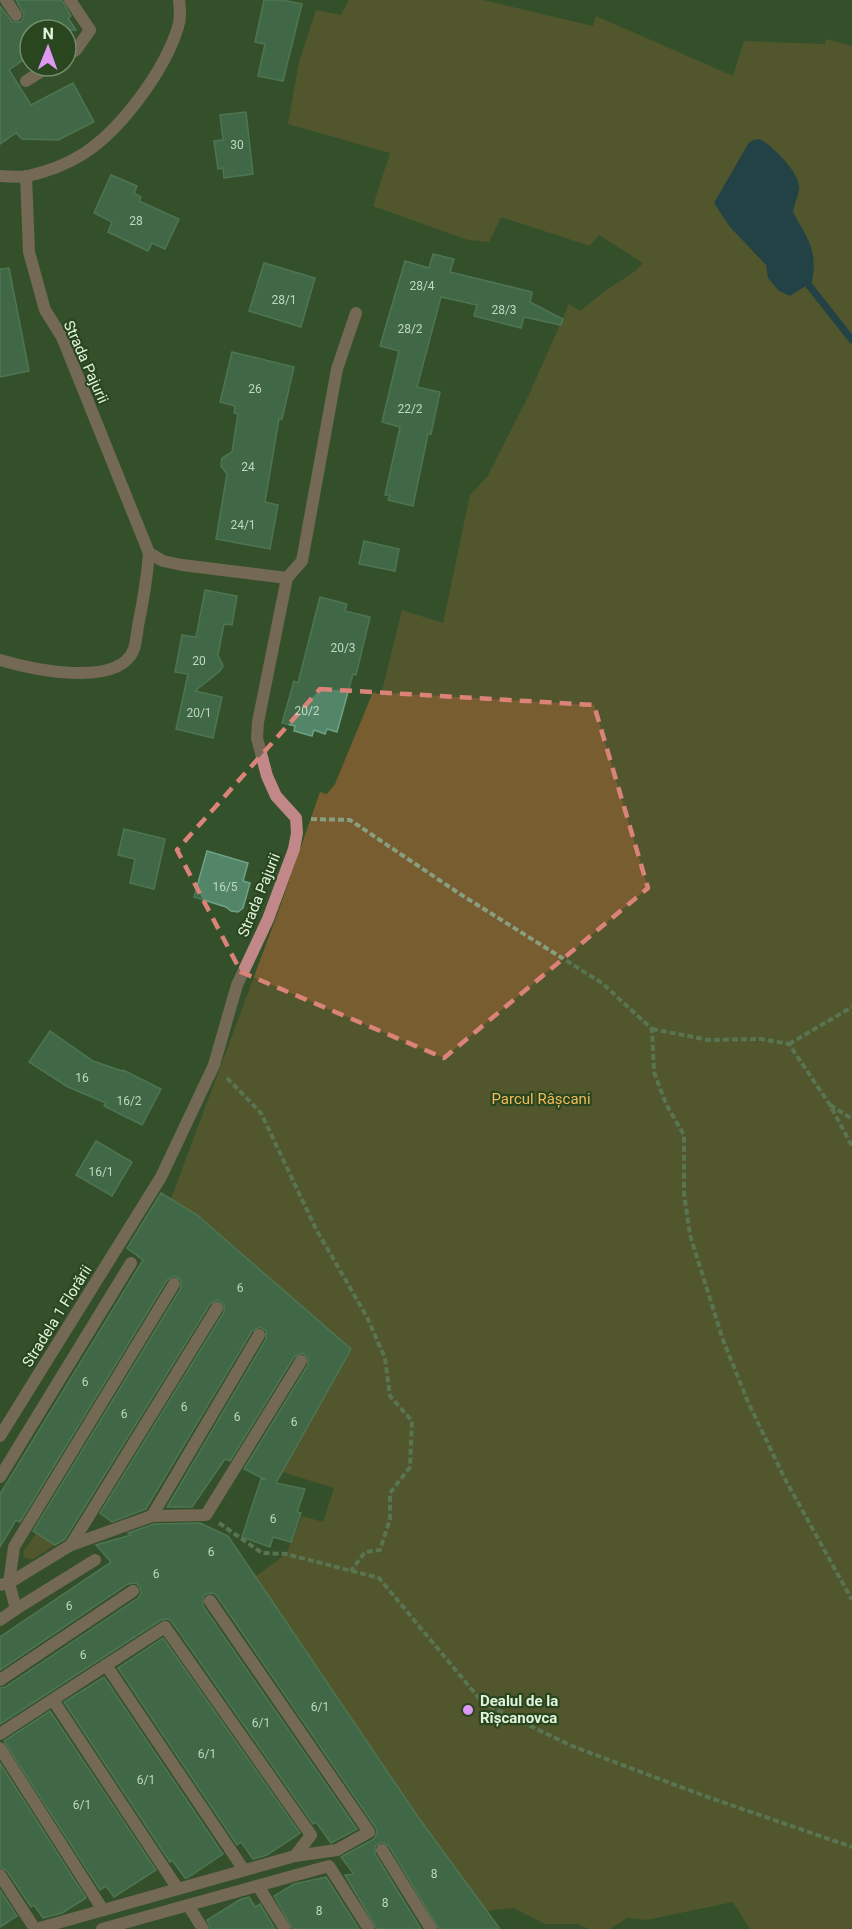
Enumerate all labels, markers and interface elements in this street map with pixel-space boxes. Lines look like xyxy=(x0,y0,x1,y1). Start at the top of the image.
north arrow xyxy=(18,18,78,78)
text: N xyxy=(42,24,54,43)
house number: 30 xyxy=(230,138,244,152)
house number: 28 xyxy=(129,214,143,228)
house number: 28/4 xyxy=(409,279,435,293)
house number: 28/1 xyxy=(271,293,297,307)
house number: 28/3 xyxy=(491,303,517,317)
street label: Strada Pajurii xyxy=(60,318,112,406)
house number: 28/2 xyxy=(397,322,423,336)
house number: 26 xyxy=(248,382,262,396)
house number: 22/2 xyxy=(397,402,423,416)
house number: 24 xyxy=(241,460,255,474)
house number: 24/1 xyxy=(230,518,256,532)
house number: 20/3 xyxy=(330,641,356,655)
house number: 20 xyxy=(192,654,206,668)
house number: 20/2 xyxy=(294,704,320,718)
house number: 20/1 xyxy=(186,706,212,720)
street label: Strada Pajurii xyxy=(234,850,284,940)
house number: 16/5 xyxy=(212,880,238,894)
house number: 16 xyxy=(75,1071,89,1085)
park label: Parcul Râșcani xyxy=(491,1090,591,1108)
house number: 16/2 xyxy=(116,1094,142,1108)
house number: 16/1 xyxy=(88,1165,114,1179)
street label: Stradela 1 Florării xyxy=(18,1262,96,1370)
house number: 6 xyxy=(237,1281,244,1295)
house number: 6 xyxy=(82,1375,89,1389)
house number: 6 xyxy=(181,1400,188,1414)
house number: 6 xyxy=(121,1407,128,1421)
house number: 6 xyxy=(234,1410,241,1424)
house number: 6 xyxy=(291,1415,298,1429)
house number: 6 xyxy=(270,1512,277,1526)
house number: 6 xyxy=(208,1545,215,1559)
house number: 6 xyxy=(153,1567,160,1581)
house number: 6 xyxy=(66,1599,73,1613)
house number: 6 xyxy=(80,1648,87,1662)
place label: Dealul de la Rîșcanovca xyxy=(480,1692,558,1727)
house number: 6/1 xyxy=(311,1700,329,1714)
marker: Dealul de la Rîșcanovca xyxy=(461,1703,475,1717)
house number: 6/1 xyxy=(252,1716,270,1730)
house number: 6/1 xyxy=(198,1747,216,1761)
house number: 6/1 xyxy=(137,1773,155,1787)
house number: 6/1 xyxy=(73,1798,91,1812)
house number: 8 xyxy=(431,1867,438,1881)
house number: 8 xyxy=(382,1896,389,1910)
house number: 8 xyxy=(316,1904,323,1918)

